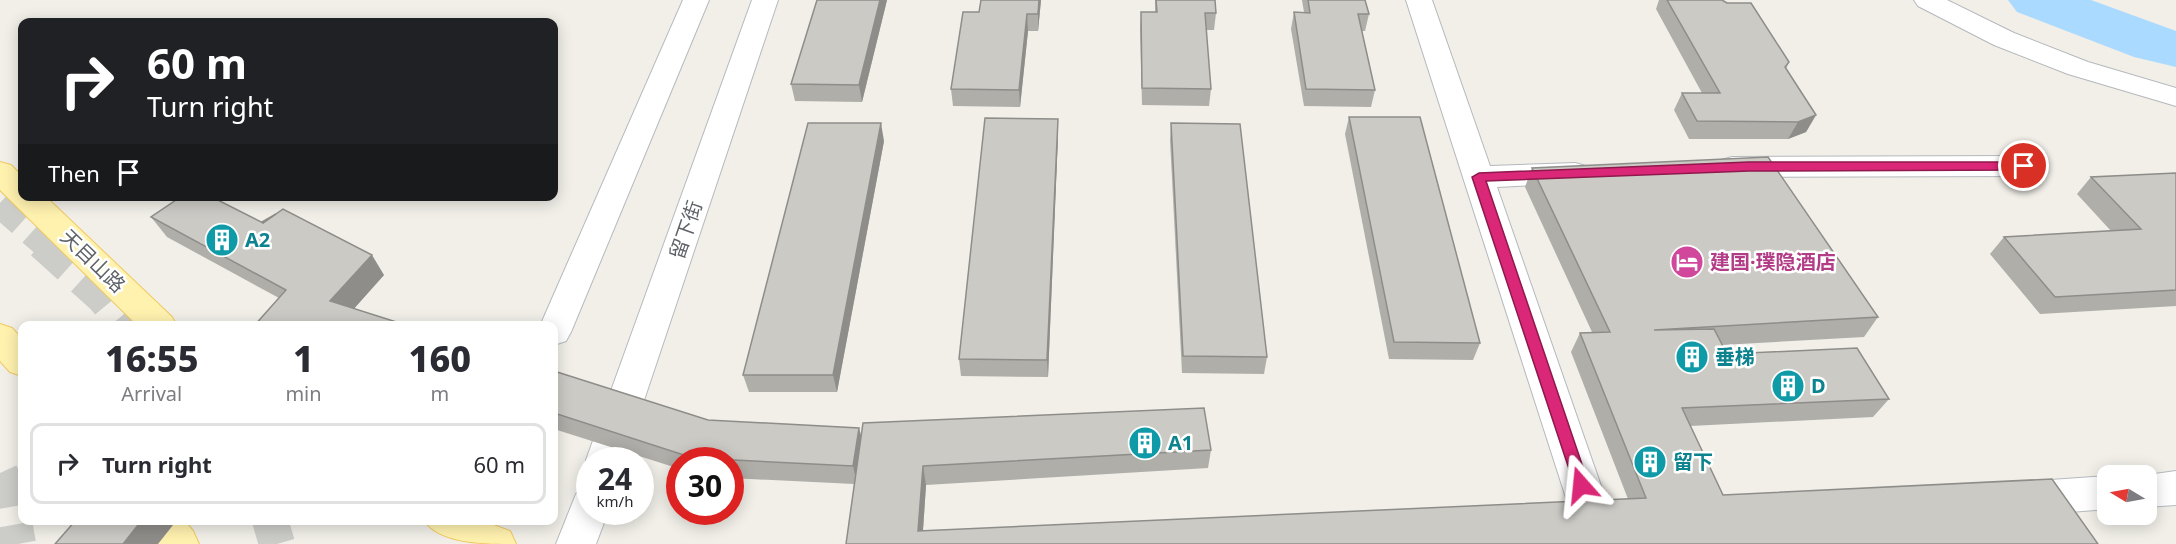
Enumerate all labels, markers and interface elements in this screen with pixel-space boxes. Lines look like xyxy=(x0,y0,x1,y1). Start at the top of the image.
text: 60 m xyxy=(147,34,247,91)
icon: right xyxy=(48,42,126,120)
text: Turn right xyxy=(147,88,273,125)
pin xyxy=(1998,140,2049,191)
icon: arrive xyxy=(2007,149,2040,182)
icon: arrive xyxy=(112,156,145,189)
text: Then xyxy=(48,158,100,188)
street label: 留下街 xyxy=(663,197,708,263)
building icon: A2 xyxy=(204,222,240,258)
street label: 天目山路 xyxy=(55,223,131,298)
place label: A2 xyxy=(245,226,270,253)
hotel icon: 建国·璞隐酒店 xyxy=(1669,244,1705,280)
place label: 建国·璞隐酒店 xyxy=(1710,248,1836,275)
text: 16:55 xyxy=(105,334,198,383)
text: 1 xyxy=(293,334,314,383)
text: 160 xyxy=(409,334,471,383)
building icon: 垂梯 xyxy=(1674,339,1710,375)
place label: 垂梯 xyxy=(1715,343,1755,370)
building icon: D xyxy=(1770,368,1806,404)
place label: D xyxy=(1811,372,1826,399)
text: Arrival xyxy=(121,380,182,407)
text: min xyxy=(285,380,322,407)
text: m xyxy=(430,380,449,407)
building icon: A1 xyxy=(1127,425,1163,461)
place label: A1 xyxy=(1168,429,1193,456)
building icon: 留下 xyxy=(1632,444,1668,480)
icon: right xyxy=(51,447,84,480)
speed limit sign: 30 xyxy=(666,447,744,525)
place label: 留下 xyxy=(1673,448,1713,475)
text: Turn right xyxy=(102,449,212,479)
text: 60 m xyxy=(474,449,525,479)
position arrow xyxy=(1549,453,1613,517)
text: 24 xyxy=(598,458,632,499)
north arrow xyxy=(2097,465,2157,525)
map controls xyxy=(2097,465,2157,525)
text: km/h xyxy=(597,491,633,511)

